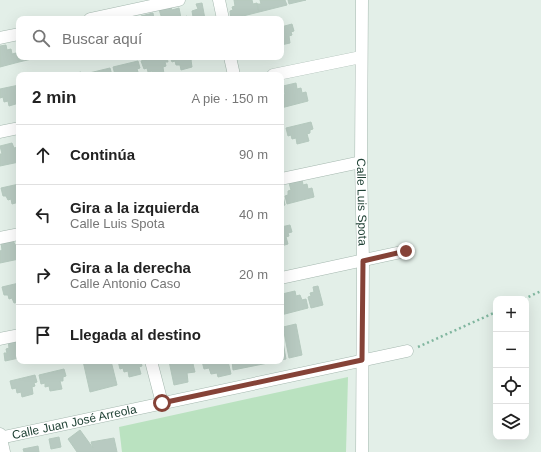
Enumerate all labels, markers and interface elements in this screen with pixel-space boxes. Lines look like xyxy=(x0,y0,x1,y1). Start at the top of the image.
search box xyxy=(16,16,284,60)
icon: search xyxy=(30,27,52,49)
text: Buscar aquí xyxy=(62,30,142,47)
text: 2 min xyxy=(32,88,76,107)
text: A pie · 150 m xyxy=(191,91,268,106)
icon: ahead xyxy=(32,144,54,166)
text: Continúa xyxy=(70,146,135,163)
text: 90 m xyxy=(239,147,268,162)
street label: Calle Luis Spota xyxy=(354,158,370,246)
text: Gira a la izquierda xyxy=(70,199,199,216)
icon: left xyxy=(32,204,54,226)
text: 40 m xyxy=(239,207,268,222)
text: Calle Luis Spota xyxy=(70,216,165,231)
route end xyxy=(397,242,415,260)
text: Gira a la derecha xyxy=(70,259,191,276)
icon: right xyxy=(32,264,54,286)
text: 20 m xyxy=(239,267,268,282)
text: Calle Antonio Caso xyxy=(70,276,181,291)
map controls xyxy=(493,296,529,440)
button: + xyxy=(493,296,529,332)
icon: arrive xyxy=(32,324,54,346)
text: Llegada al destino xyxy=(70,326,201,343)
button: − xyxy=(493,332,529,368)
button: locate xyxy=(493,368,529,404)
route start xyxy=(153,394,171,412)
street label: Calle Juan José Arreola xyxy=(11,402,138,442)
button: layers xyxy=(493,404,529,440)

